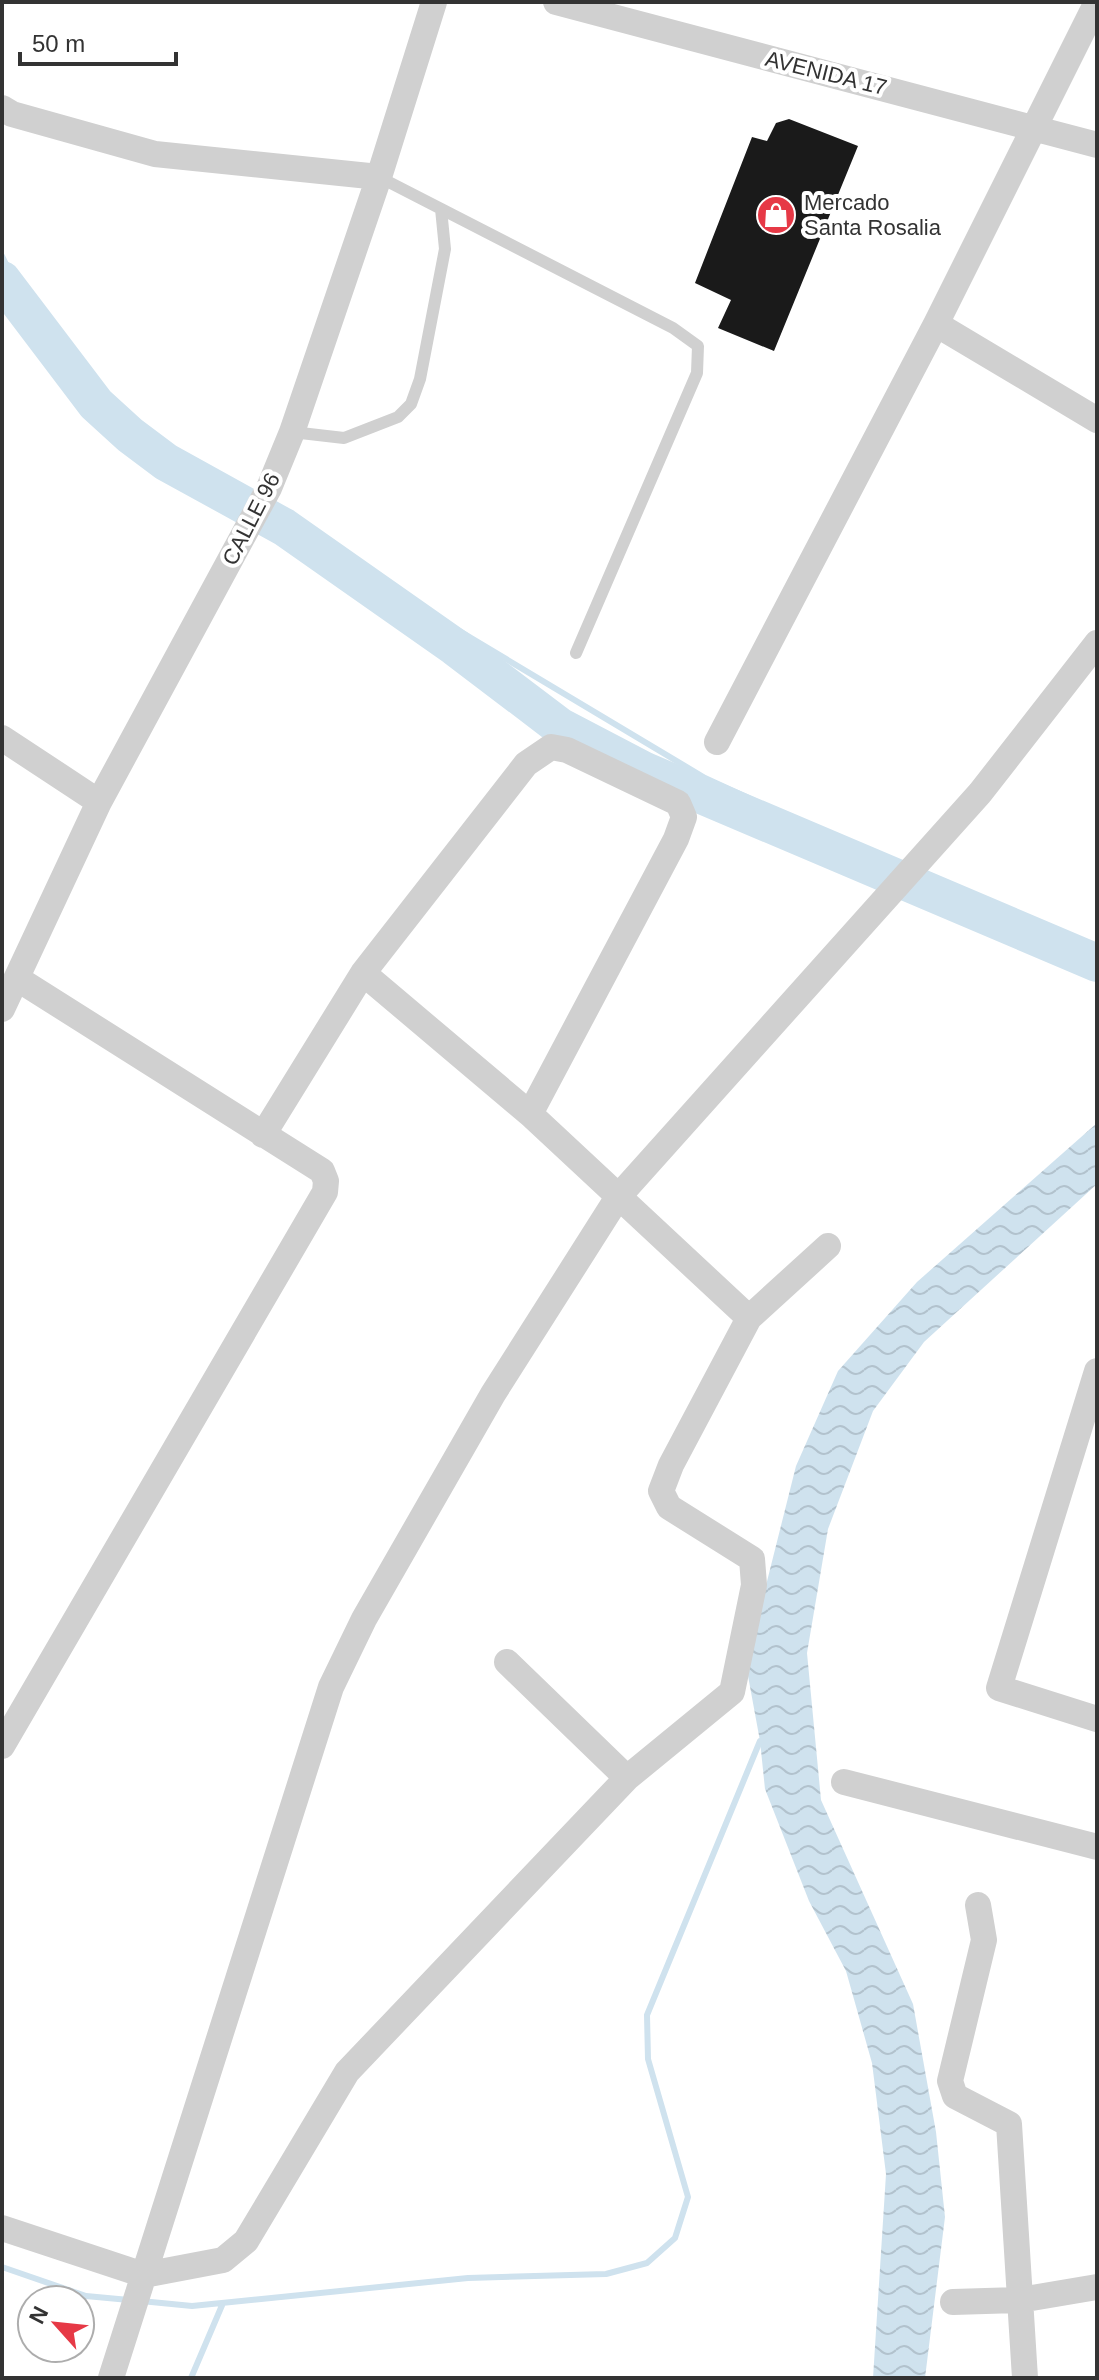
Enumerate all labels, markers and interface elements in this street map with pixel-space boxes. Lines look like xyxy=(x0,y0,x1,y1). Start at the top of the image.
scale bar xyxy=(20,16,176,66)
text: 50 m xyxy=(32,30,85,57)
street label: AVENIDA 17 xyxy=(763,46,889,100)
place label: Mercado Santa Rosalia xyxy=(804,190,942,240)
shop icon: Mercado Santa Rosalia xyxy=(755,194,797,236)
street label: CALLE 96 xyxy=(217,469,285,569)
north arrow xyxy=(16,2284,96,2364)
text: N xyxy=(24,2302,53,2328)

